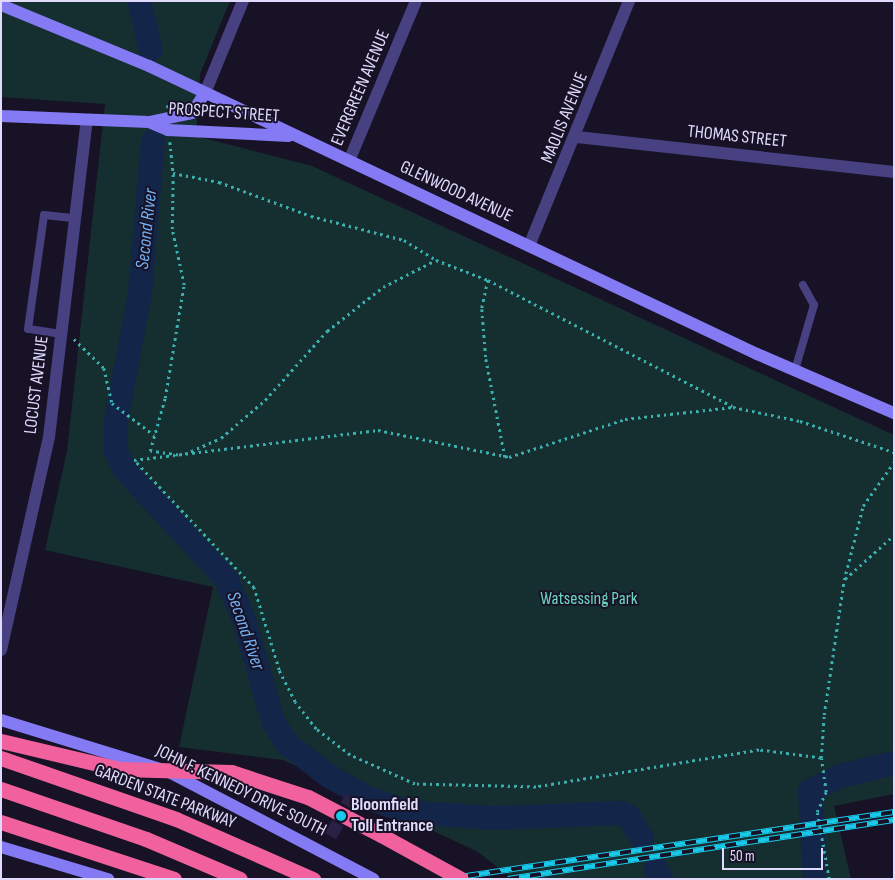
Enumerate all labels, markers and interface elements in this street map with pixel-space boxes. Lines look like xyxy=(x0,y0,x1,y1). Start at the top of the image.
street label: EVERGREEN AVENUE xyxy=(327,27,395,149)
street label: MAOLIS AVENUE xyxy=(537,69,593,167)
street label: PROSPECT STREET xyxy=(168,98,280,128)
street label: THOMAS STREET xyxy=(686,121,788,153)
street label: GLENWOOD AVENUE xyxy=(396,157,516,227)
water label: Second River xyxy=(131,188,163,270)
street label: LOCUST AVENUE xyxy=(20,335,54,435)
park label: Watsessing Park xyxy=(540,588,638,610)
water label: Second River xyxy=(221,589,269,673)
street label: JOHN F. KENNEDY DRIVE SOUTH xyxy=(152,740,330,842)
street label: GARDEN STATE PARKWAY xyxy=(91,760,239,834)
place label: Bloomfield Toll Entrance xyxy=(351,795,433,838)
marker: Bloomfield Toll Entrance xyxy=(335,810,347,822)
scale bar xyxy=(725,838,826,870)
text: 50 m xyxy=(730,847,755,866)

